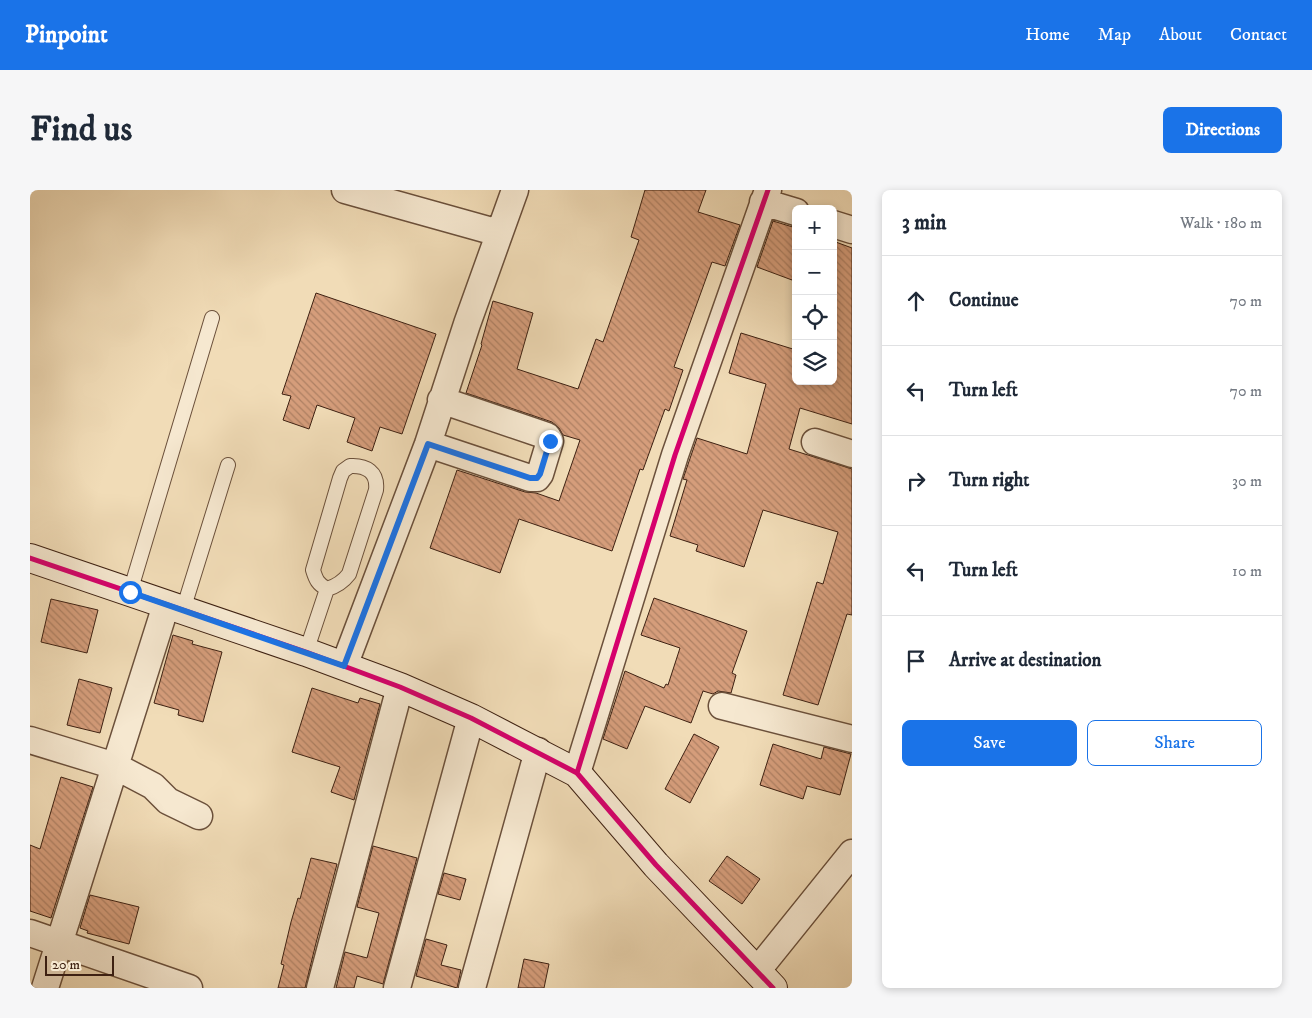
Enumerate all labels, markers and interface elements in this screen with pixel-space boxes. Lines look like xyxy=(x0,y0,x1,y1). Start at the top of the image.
text: Pinpoint xyxy=(25,20,108,50)
text: Home xyxy=(1025,24,1070,46)
text: Map xyxy=(1098,24,1131,46)
text: About xyxy=(1159,24,1202,46)
text: Contact xyxy=(1230,24,1287,46)
button: Directions xyxy=(1163,107,1282,153)
text: Find us xyxy=(30,108,132,152)
map controls xyxy=(792,205,837,385)
button: + xyxy=(792,205,837,250)
text: 3 min xyxy=(902,210,947,236)
text: Walk · 180 m xyxy=(1180,213,1262,233)
button: − xyxy=(792,250,837,295)
icon: ahead xyxy=(902,287,930,315)
text: Continue xyxy=(949,289,1019,312)
text: 70 m xyxy=(1230,291,1262,311)
button: locate xyxy=(792,295,837,340)
button: layers xyxy=(792,340,837,385)
icon: left xyxy=(902,377,930,405)
text: Turn left xyxy=(949,379,1018,402)
text: 70 m xyxy=(1230,381,1262,401)
route end xyxy=(539,430,562,453)
icon: right xyxy=(902,467,930,495)
text: Turn right xyxy=(949,469,1029,492)
text: 30 m xyxy=(1232,471,1262,491)
icon: left xyxy=(902,557,930,585)
text: Turn left xyxy=(949,559,1018,582)
text: 10 m xyxy=(1232,561,1262,581)
route start xyxy=(119,581,142,604)
icon: arrive xyxy=(902,647,930,675)
text: Arrive at destination xyxy=(949,649,1101,672)
button: Save xyxy=(902,720,1077,766)
button: Share xyxy=(1087,720,1262,766)
scale bar xyxy=(45,953,114,976)
text: 20 m xyxy=(52,956,80,974)

